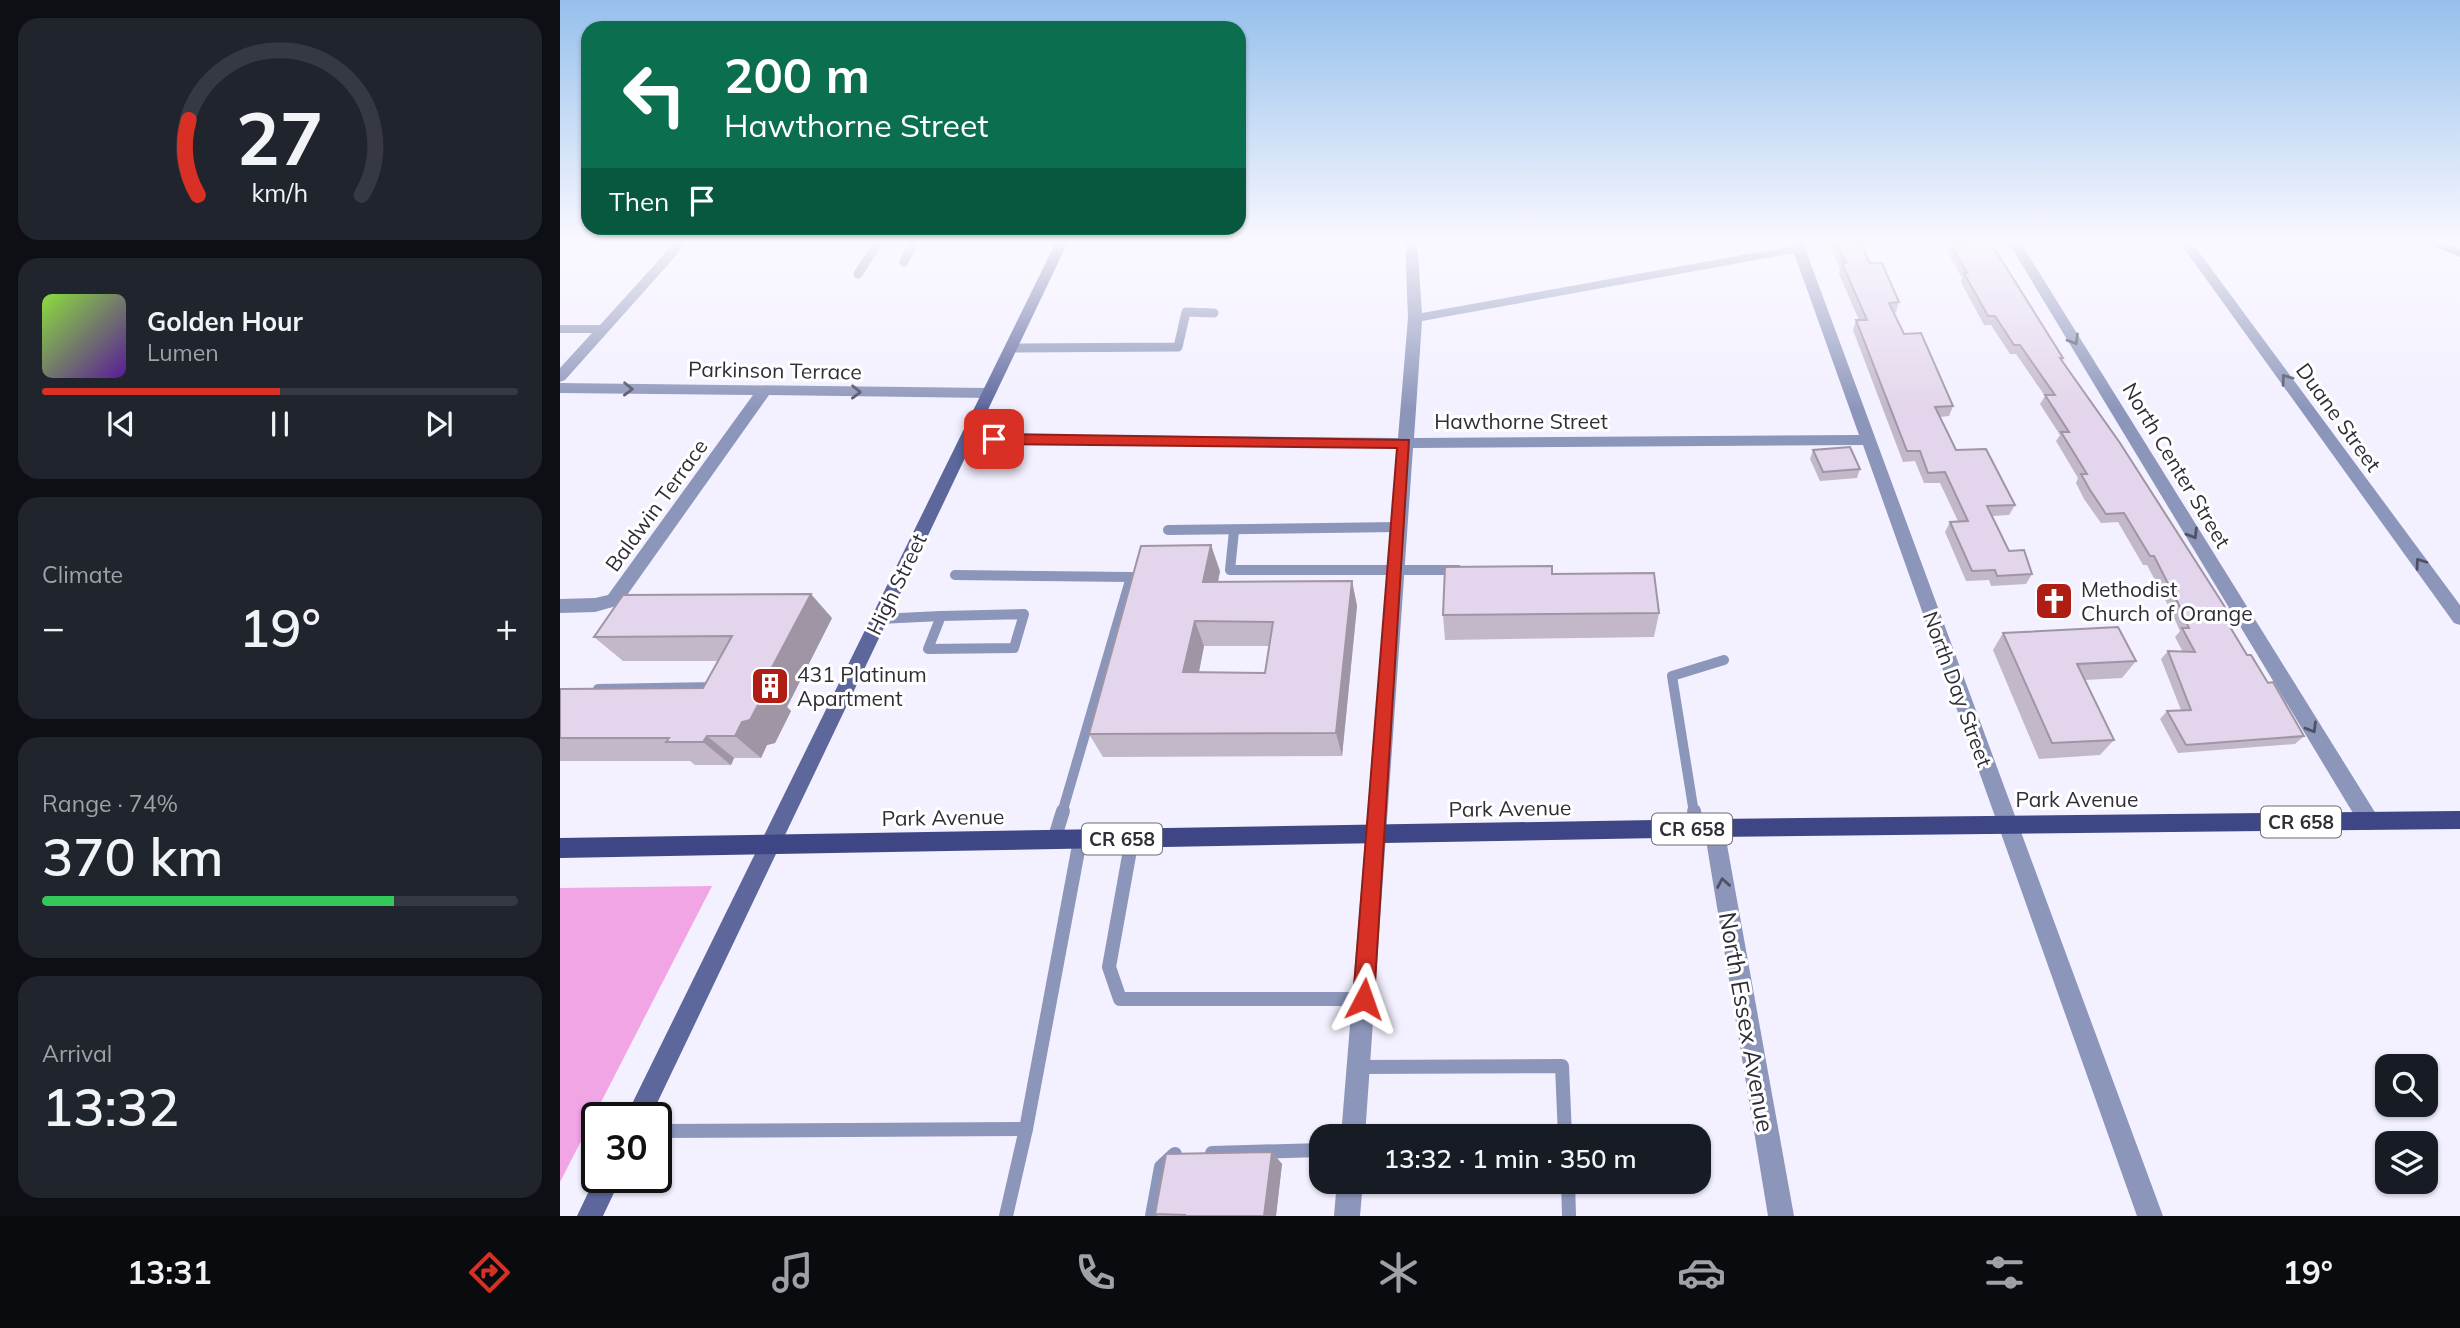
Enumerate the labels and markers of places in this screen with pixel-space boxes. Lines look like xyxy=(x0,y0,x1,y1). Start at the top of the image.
pin xyxy=(964,409,1024,469)
place label: Methodist Church of Orange xyxy=(2081,576,2253,626)
church icon: Methodist Church of Orange xyxy=(2033,580,2075,622)
place label: 431 Platinum Apartment xyxy=(797,661,927,711)
building icon: 431 Platinum Apartment xyxy=(749,665,791,707)

